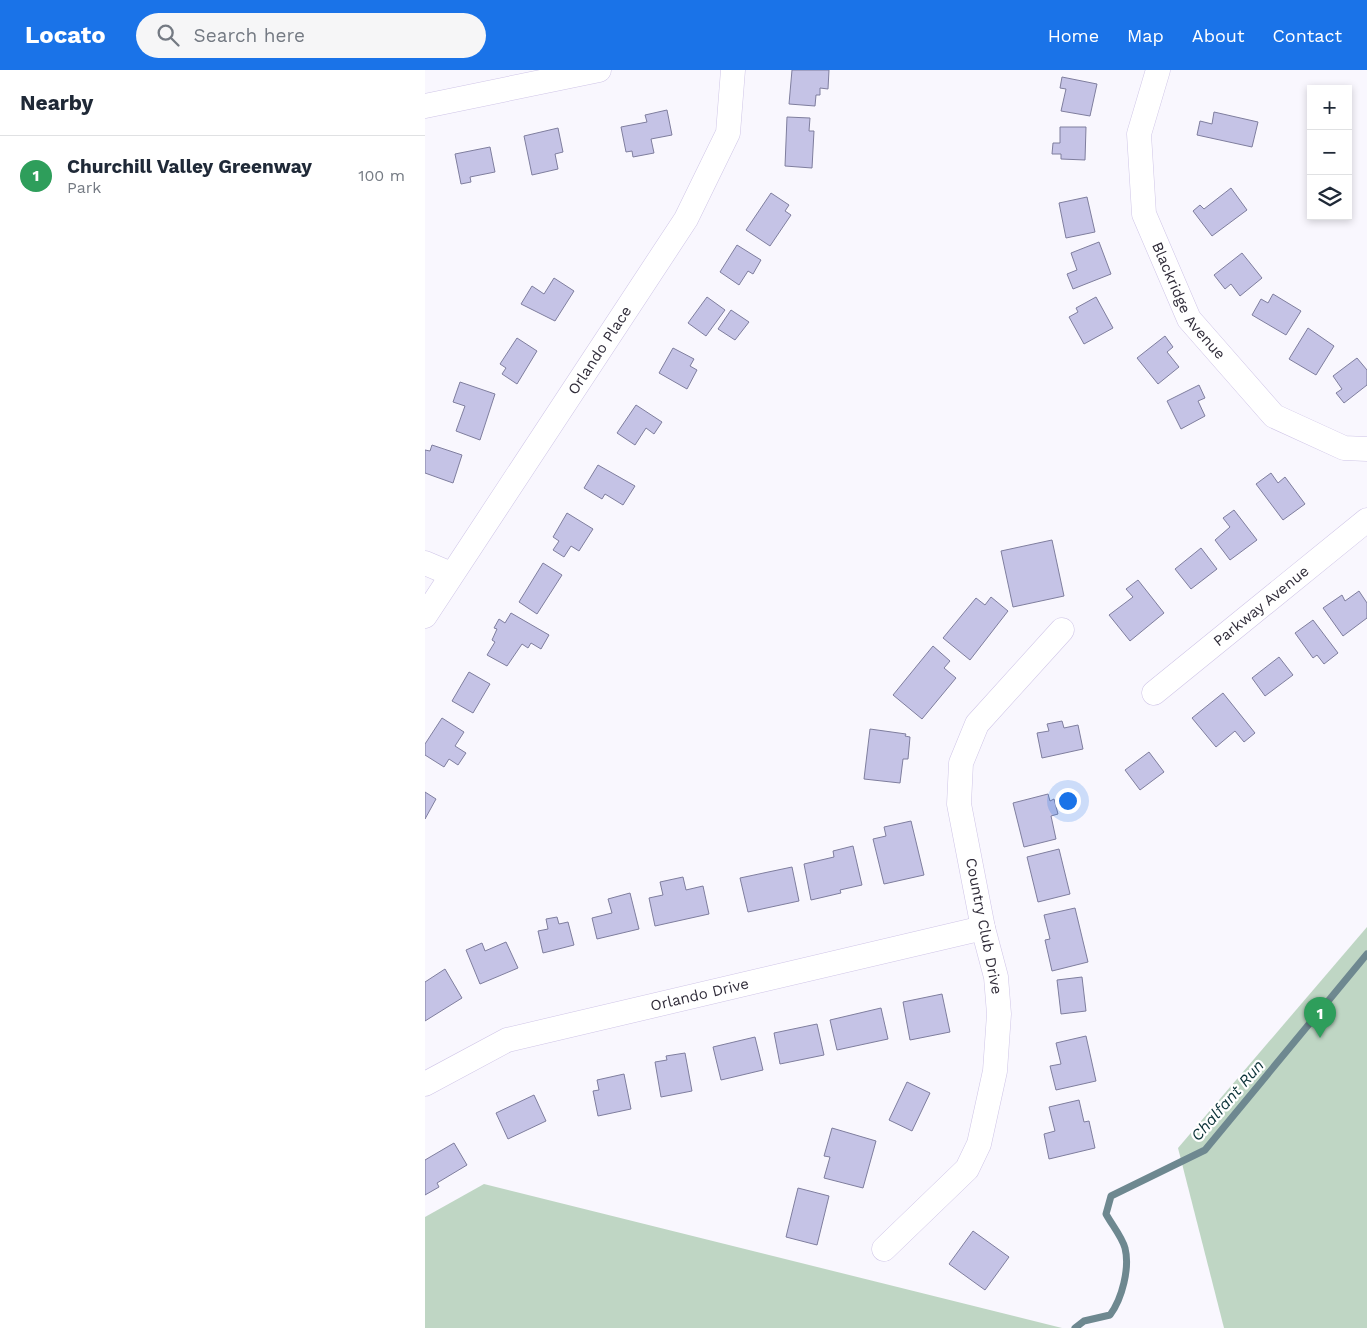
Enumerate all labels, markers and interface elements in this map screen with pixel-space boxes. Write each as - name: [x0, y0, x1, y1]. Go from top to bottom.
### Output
- search box: [136, 13, 486, 58]
- text: Locato: [25, 21, 106, 49]
- icon: search: [154, 21, 182, 49]
- text: Search here: [194, 24, 305, 47]
- text: Home: [1048, 25, 1099, 46]
- text: Map: [1127, 25, 1164, 46]
- text: About: [1192, 25, 1244, 46]
- text: Contact: [1272, 25, 1342, 46]
- map controls: [1307, 85, 1352, 220]
- button: +: [1307, 85, 1352, 130]
- text: Nearby: [20, 90, 93, 115]
- button: −: [1307, 130, 1352, 175]
- text: Churchill Valley Greenway: [67, 155, 312, 178]
- text: 1: [33, 166, 39, 185]
- text: 100 m: [358, 166, 405, 185]
- button: layers: [1307, 175, 1352, 220]
- text: Park: [67, 178, 101, 197]
- street label: Blackridge Avenue: [1148, 239, 1229, 363]
- street label: Orlando Place: [564, 302, 635, 398]
- street label: Parkway Avenue: [1210, 562, 1312, 650]
- your location: [1055, 788, 1081, 814]
- street label: Country Club Drive: [962, 856, 1006, 996]
- street label: Orlando Drive: [649, 974, 751, 1015]
- pin: 1: [1304, 997, 1336, 1038]
- water label: Chalfant Run: [1187, 1056, 1268, 1145]

